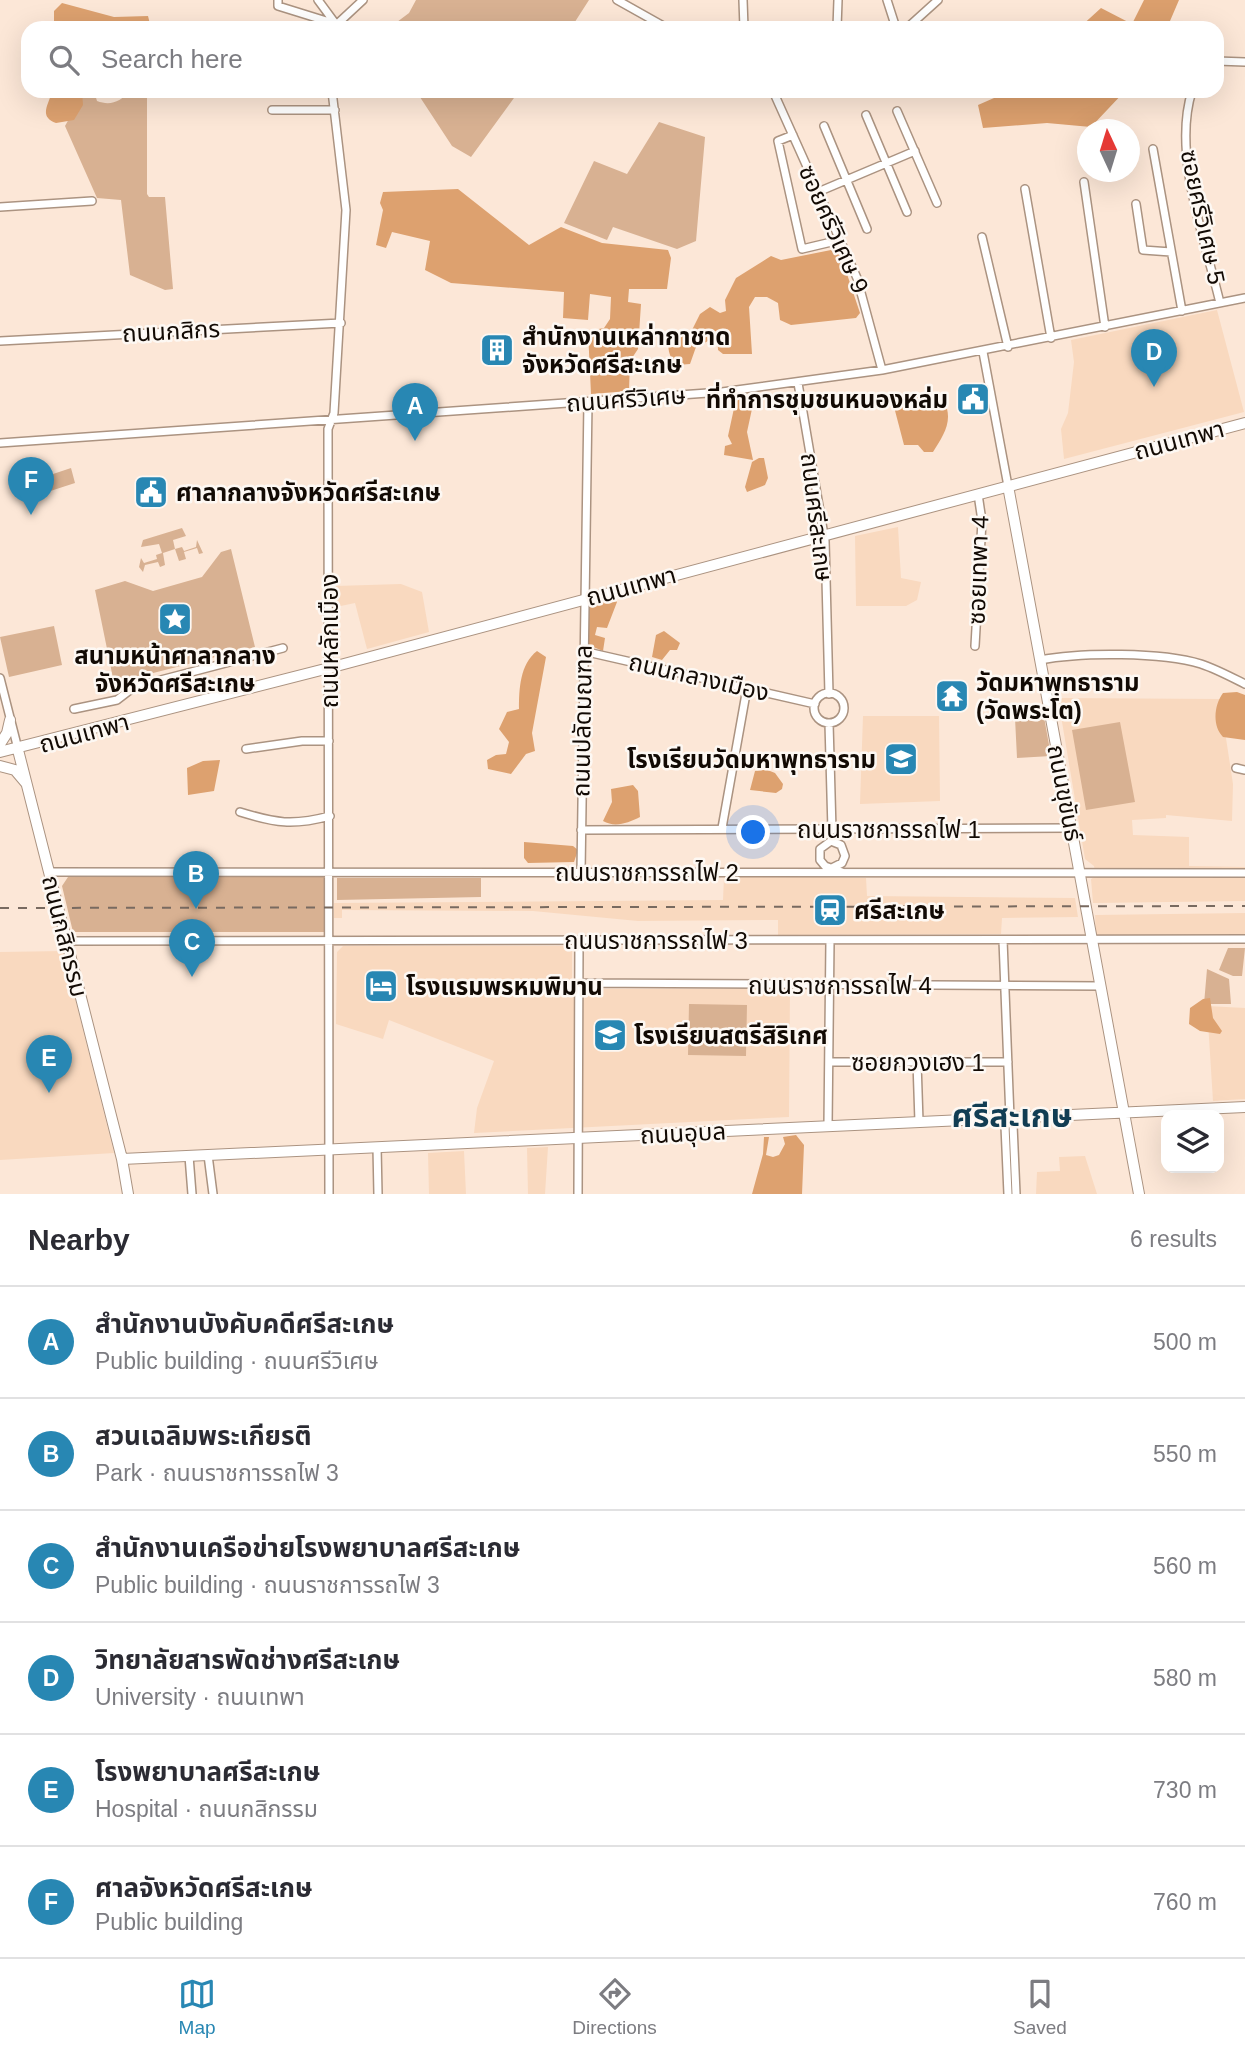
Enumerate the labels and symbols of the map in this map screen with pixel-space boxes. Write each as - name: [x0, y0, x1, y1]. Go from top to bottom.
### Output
- north arrow: [1077, 119, 1140, 182]
- street label: ซอยศรีวิเศษ 5: [1176, 147, 1230, 287]
- street label: ซอยศรีวิเศษ 9: [794, 161, 874, 297]
- street label: ถนนกสิกร: [121, 315, 221, 347]
- place label: สำนักงานเหล่ากาชาด จังหวัดศรีสะเกษ: [522, 323, 730, 378]
- pin: D: [1131, 329, 1177, 387]
- building icon: สำนักงานเหล่ากาชาด จังหวัดศรีสะเกษ: [478, 331, 516, 369]
- public building icon: ที่ทำการชุมชนหนองหล่ม: [954, 380, 992, 418]
- street label: ถนนศรีวิเศษ: [565, 381, 687, 417]
- place label: ที่ทำการชุมชนหนองหล่ม: [706, 382, 948, 415]
- pin: A: [392, 383, 438, 441]
- street label: ถนนเทพา: [1131, 415, 1227, 465]
- street label: ถนนศรีสะเกษ: [796, 451, 838, 583]
- pin: F: [8, 457, 54, 515]
- public building icon: ศาลากลางจังหวัดศรีสะเกษ: [132, 473, 170, 511]
- place label: ศาลากลางจังหวัดศรีสะเกษ: [176, 479, 441, 506]
- street label: ซอยเทพา 4: [963, 515, 993, 625]
- street label: ถนนเทพา: [583, 561, 679, 611]
- street label: ถนนหลักเมือง: [316, 574, 343, 708]
- place icon: สนามหน้าศาลากลาง จังหวัดศรีสะเกษ: [156, 600, 194, 638]
- place label: สนามหน้าศาลากลาง จังหวัดศรีสะเกษ: [74, 642, 276, 697]
- street label: ถนนปลัดมณฑล: [567, 645, 597, 797]
- street label: ถนนกลางเมือง: [626, 648, 772, 706]
- place label: วัดมหาพุทธาราม (วัดพระโต): [976, 669, 1140, 724]
- temple icon: วัดมหาพุทธาราม (วัดพระโต): [933, 677, 971, 715]
- street label: ถนนเทพา: [36, 708, 132, 758]
- school or university icon: โรงเรียนวัดมหาพุทธาราม: [882, 740, 920, 778]
- street label: ถนนขุขันธ์: [1040, 742, 1088, 844]
- place label: โรงเรียนวัดมหาพุทธาราม: [627, 746, 876, 775]
- your location: [736, 815, 770, 849]
- street label: ถนนราชการรถไฟ 1: [797, 816, 981, 843]
- pin: B: [173, 851, 219, 909]
- street label: ถนนราชการรถไฟ 2: [555, 859, 739, 886]
- street label: ถนนกสิกรรม: [37, 872, 93, 1000]
- station icon: ศรีสะเกษ: [811, 891, 849, 929]
- place label: ศรีสะเกษ: [854, 897, 945, 924]
- pin: C: [169, 919, 215, 977]
- street label: ถนนราชการรถไฟ 3: [564, 927, 748, 954]
- hotel icon: โรงแรมพรหมพิมาน: [362, 967, 400, 1005]
- street label: ถนนราชการรถไฟ 4: [748, 972, 932, 999]
- place label: โรงแรมพรหมพิมาน: [406, 973, 603, 1000]
- school or university icon: โรงเรียนสตรีสิริเกศ: [591, 1016, 629, 1054]
- place label: โรงเรียนสตรีสิริเกศ: [634, 1022, 828, 1049]
- pin: E: [26, 1035, 72, 1093]
- street label: ซอยกวงเฮง 1: [851, 1049, 985, 1076]
- district label: ศรีสะเกษ: [952, 1098, 1072, 1134]
- street label: ถนนอุบล: [639, 1117, 727, 1151]

